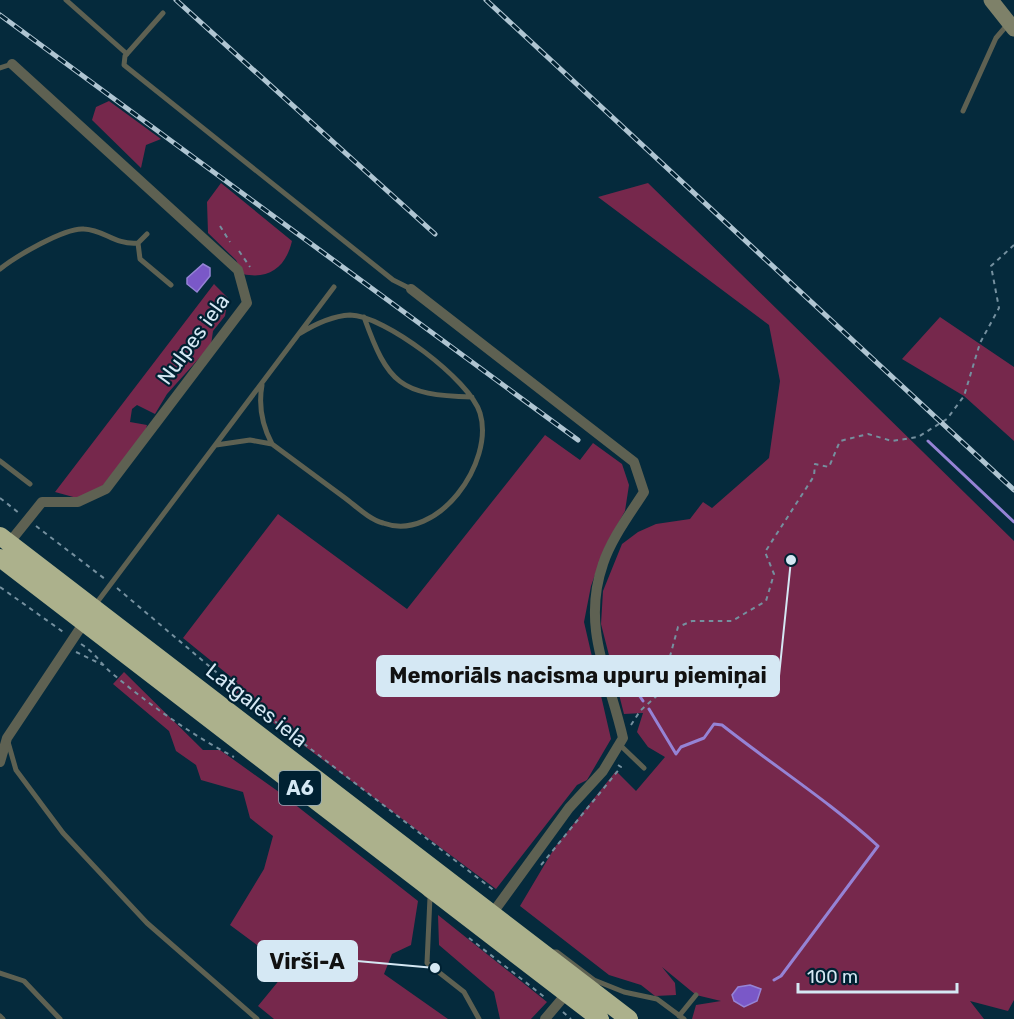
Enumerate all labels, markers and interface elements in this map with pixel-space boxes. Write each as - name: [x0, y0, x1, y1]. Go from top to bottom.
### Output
- street label: Nulpes iela: [152, 289, 234, 389]
- callout: Memoriāls nacisma upuru piemiņai: [377, 656, 779, 696]
- street label: Latgales iela: [201, 658, 313, 752]
- text: Memoriāls nacisma upuru piemiņai: [389, 662, 767, 689]
- road number: A6: [279, 771, 321, 805]
- callout: Virši-A: [258, 941, 357, 981]
- text: Virši-A: [269, 948, 345, 975]
- scale bar: [798, 956, 957, 994]
- text: 100 m: [807, 966, 858, 988]

